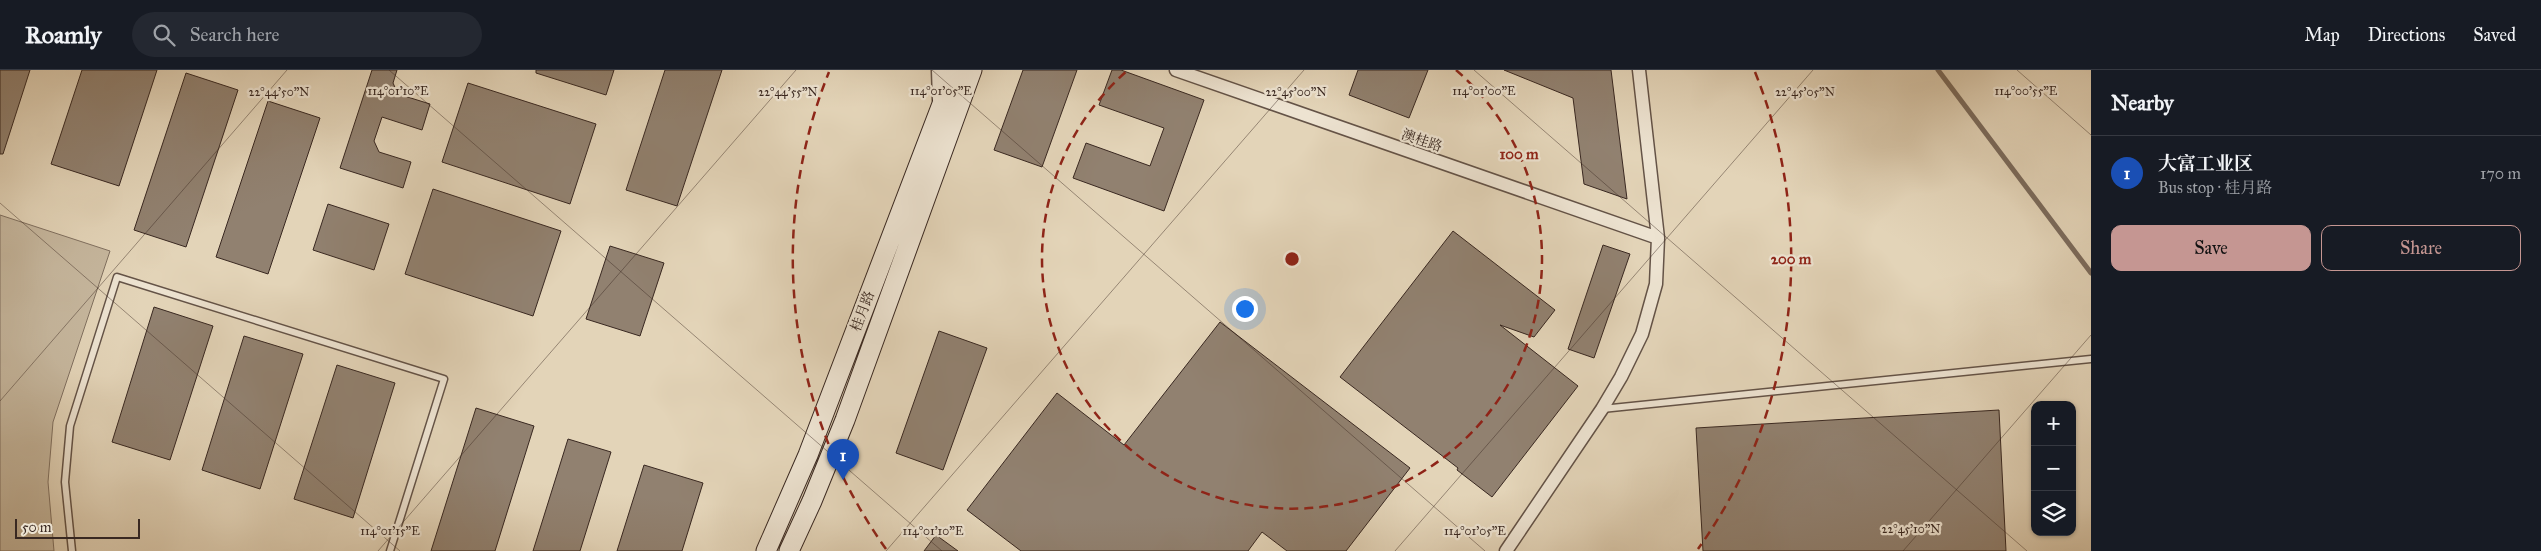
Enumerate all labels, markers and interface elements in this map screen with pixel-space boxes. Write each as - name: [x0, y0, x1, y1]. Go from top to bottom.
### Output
- search box: [132, 12, 482, 57]
- text: Roamly: [25, 20, 102, 50]
- icon: search: [150, 21, 178, 49]
- text: Search here: [190, 23, 280, 46]
- text: Map: [2304, 24, 2340, 46]
- text: Directions: [2368, 24, 2445, 46]
- text: Saved: [2473, 24, 2516, 46]
- text: 114°01'10"E: [368, 84, 429, 98]
- text: 114°01'05"E: [910, 84, 972, 98]
- text: 114°01'00"E: [1452, 84, 1516, 98]
- text: 114°00'55"E: [1995, 84, 2058, 98]
- text: 22°44'50"N: [249, 85, 309, 99]
- text: 22°44'55"N: [758, 85, 818, 99]
- text: 22°45'00"N: [1265, 85, 1327, 99]
- text: 22°45'05"N: [1775, 85, 1835, 99]
- text: Nearby: [2111, 90, 2174, 116]
- street label: 澳桂路: [1399, 126, 1444, 155]
- text: 100 m: [1499, 145, 1539, 163]
- text: 大富工业区: [2158, 152, 2253, 175]
- text: 1: [2124, 164, 2130, 183]
- text: 170 m: [2480, 164, 2521, 183]
- text: Bus stop · 桂月路: [2158, 178, 2272, 197]
- button: Save: [2111, 225, 2311, 271]
- button: Share: [2321, 225, 2521, 271]
- centre of rings: [1283, 250, 1301, 268]
- text: 200 m: [1771, 250, 1812, 268]
- street label: 桂月路: [847, 289, 878, 334]
- your location: [1232, 296, 1258, 322]
- map controls: [2031, 401, 2076, 536]
- button: +: [2031, 401, 2076, 446]
- pin: 1: [827, 439, 859, 480]
- button: −: [2031, 446, 2076, 491]
- button: layers: [2031, 491, 2076, 536]
- scale bar: [15, 516, 140, 539]
- text: 50 m: [22, 519, 51, 536]
- text: 22°45'10"N: [1882, 522, 1940, 536]
- text: 114°01'15"E: [360, 524, 420, 538]
- text: 114°01'10"E: [903, 524, 964, 538]
- text: 114°01'05"E: [1444, 524, 1506, 538]

